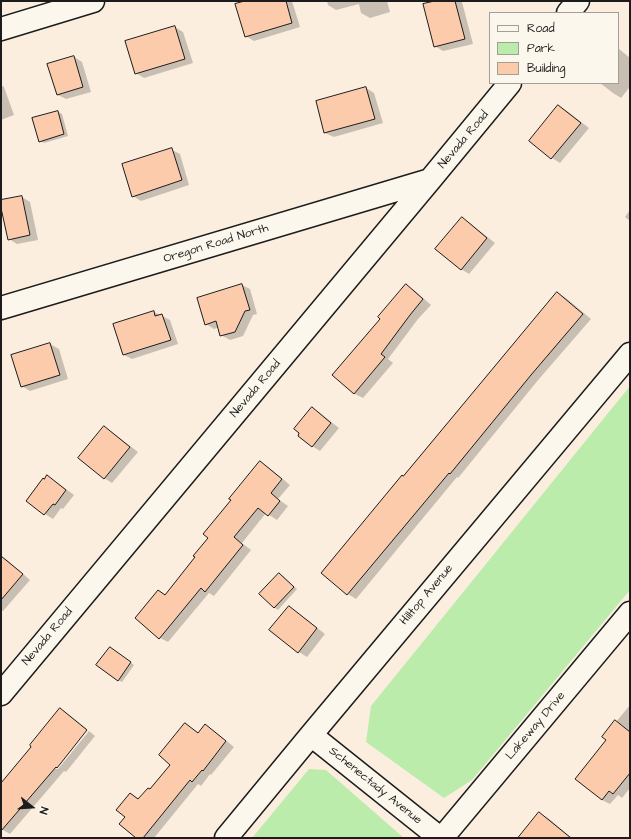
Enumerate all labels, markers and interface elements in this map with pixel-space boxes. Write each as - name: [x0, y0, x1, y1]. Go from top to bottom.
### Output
- legend: [489, 12, 619, 84]
- text: Road: [527, 20, 555, 37]
- text: Park: [527, 40, 555, 57]
- text: Building: [527, 60, 565, 77]
- street label: Nevada Road: [436, 108, 492, 172]
- street label: Oregon Road North: [162, 221, 270, 267]
- street label: Nevada Road: [228, 357, 284, 421]
- street label: Hilltop Avenue: [397, 562, 457, 628]
- street label: Nevada Road: [20, 605, 76, 669]
- street label: Lakeway Drive: [503, 689, 569, 763]
- street label: Schenectady Avenue: [326, 744, 424, 828]
- north arrow: [12, 787, 52, 827]
- text: N: [36, 805, 52, 816]

